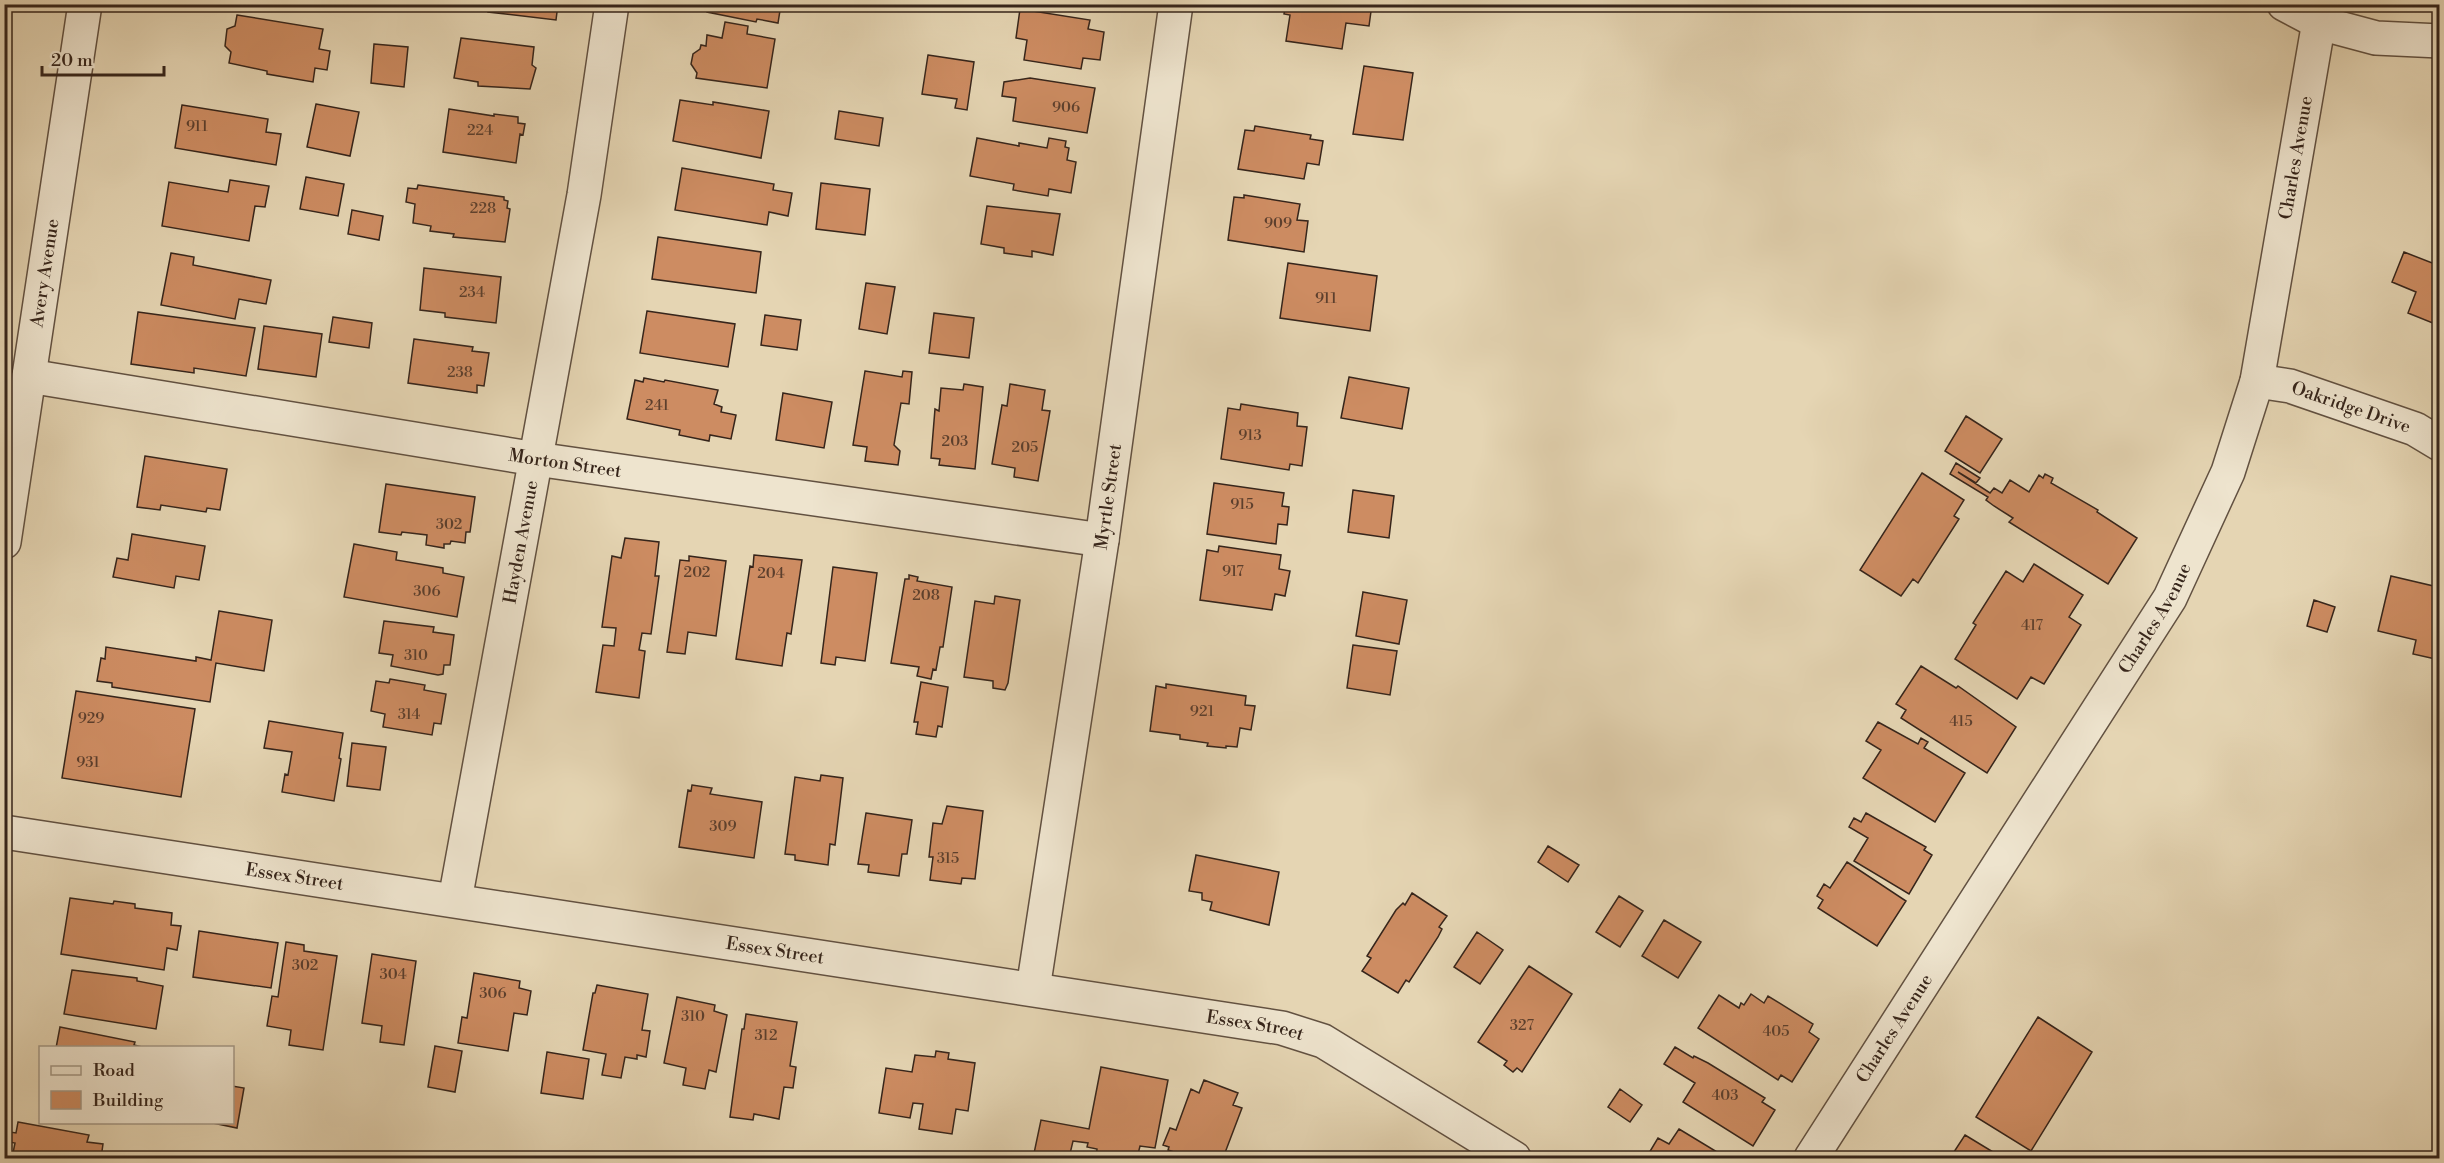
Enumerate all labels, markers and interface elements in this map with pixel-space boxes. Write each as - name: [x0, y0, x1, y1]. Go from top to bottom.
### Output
- scale bar: [42, 39, 164, 77]
- text: 20 m: [51, 49, 93, 72]
- street label: Charles Avenue: [2274, 94, 2318, 221]
- house number: 906: [1052, 98, 1080, 117]
- house number: 911: [186, 117, 209, 136]
- house number: 224: [467, 121, 493, 140]
- house number: 228: [470, 199, 496, 218]
- house number: 909: [1264, 214, 1292, 233]
- street label: Avery Avenue: [25, 217, 65, 330]
- house number: 234: [459, 283, 485, 302]
- house number: 911: [1315, 289, 1338, 308]
- house number: 238: [447, 363, 473, 382]
- street label: Oakridge Drive: [2288, 376, 2414, 439]
- house number: 241: [645, 396, 670, 415]
- house number: 913: [1238, 426, 1262, 445]
- house number: 203: [942, 432, 968, 451]
- house number: 205: [1012, 438, 1038, 457]
- street label: Myrtle Street: [1090, 442, 1127, 551]
- street label: Morton Street: [507, 444, 624, 483]
- street label: Hayden Avenue: [498, 478, 544, 606]
- house number: 915: [1230, 495, 1254, 514]
- house number: 302: [436, 515, 462, 534]
- street label: Charles Avenue: [2113, 559, 2197, 678]
- house number: 917: [1222, 562, 1244, 581]
- house number: 202: [684, 563, 710, 582]
- house number: 204: [757, 564, 785, 583]
- house number: 306: [413, 582, 441, 601]
- house number: 208: [912, 586, 940, 605]
- house number: 417: [2021, 616, 2044, 635]
- house number: 310: [404, 646, 428, 665]
- house number: 921: [1190, 702, 1215, 721]
- house number: 314: [398, 705, 420, 724]
- house number: 929: [78, 709, 104, 728]
- house number: 415: [1949, 712, 1973, 731]
- house number: 931: [76, 753, 100, 772]
- house number: 309: [709, 817, 737, 836]
- house number: 315: [937, 849, 959, 868]
- street label: Essex Street: [244, 858, 346, 896]
- street label: Essex Street: [724, 932, 826, 970]
- house number: 302: [292, 956, 318, 975]
- house number: 304: [379, 965, 407, 984]
- street label: Charles Avenue: [1851, 970, 1938, 1087]
- house number: 306: [479, 984, 507, 1003]
- street label: Essex Street: [1205, 1006, 1307, 1046]
- house number: 310: [681, 1007, 705, 1026]
- house number: 327: [1510, 1016, 1535, 1035]
- house number: 405: [1762, 1022, 1790, 1041]
- house number: 312: [754, 1026, 778, 1045]
- legend: [39, 1046, 234, 1124]
- text: Road: [93, 1059, 136, 1082]
- house number: 403: [1711, 1086, 1739, 1105]
- text: Building: [92, 1089, 164, 1112]

